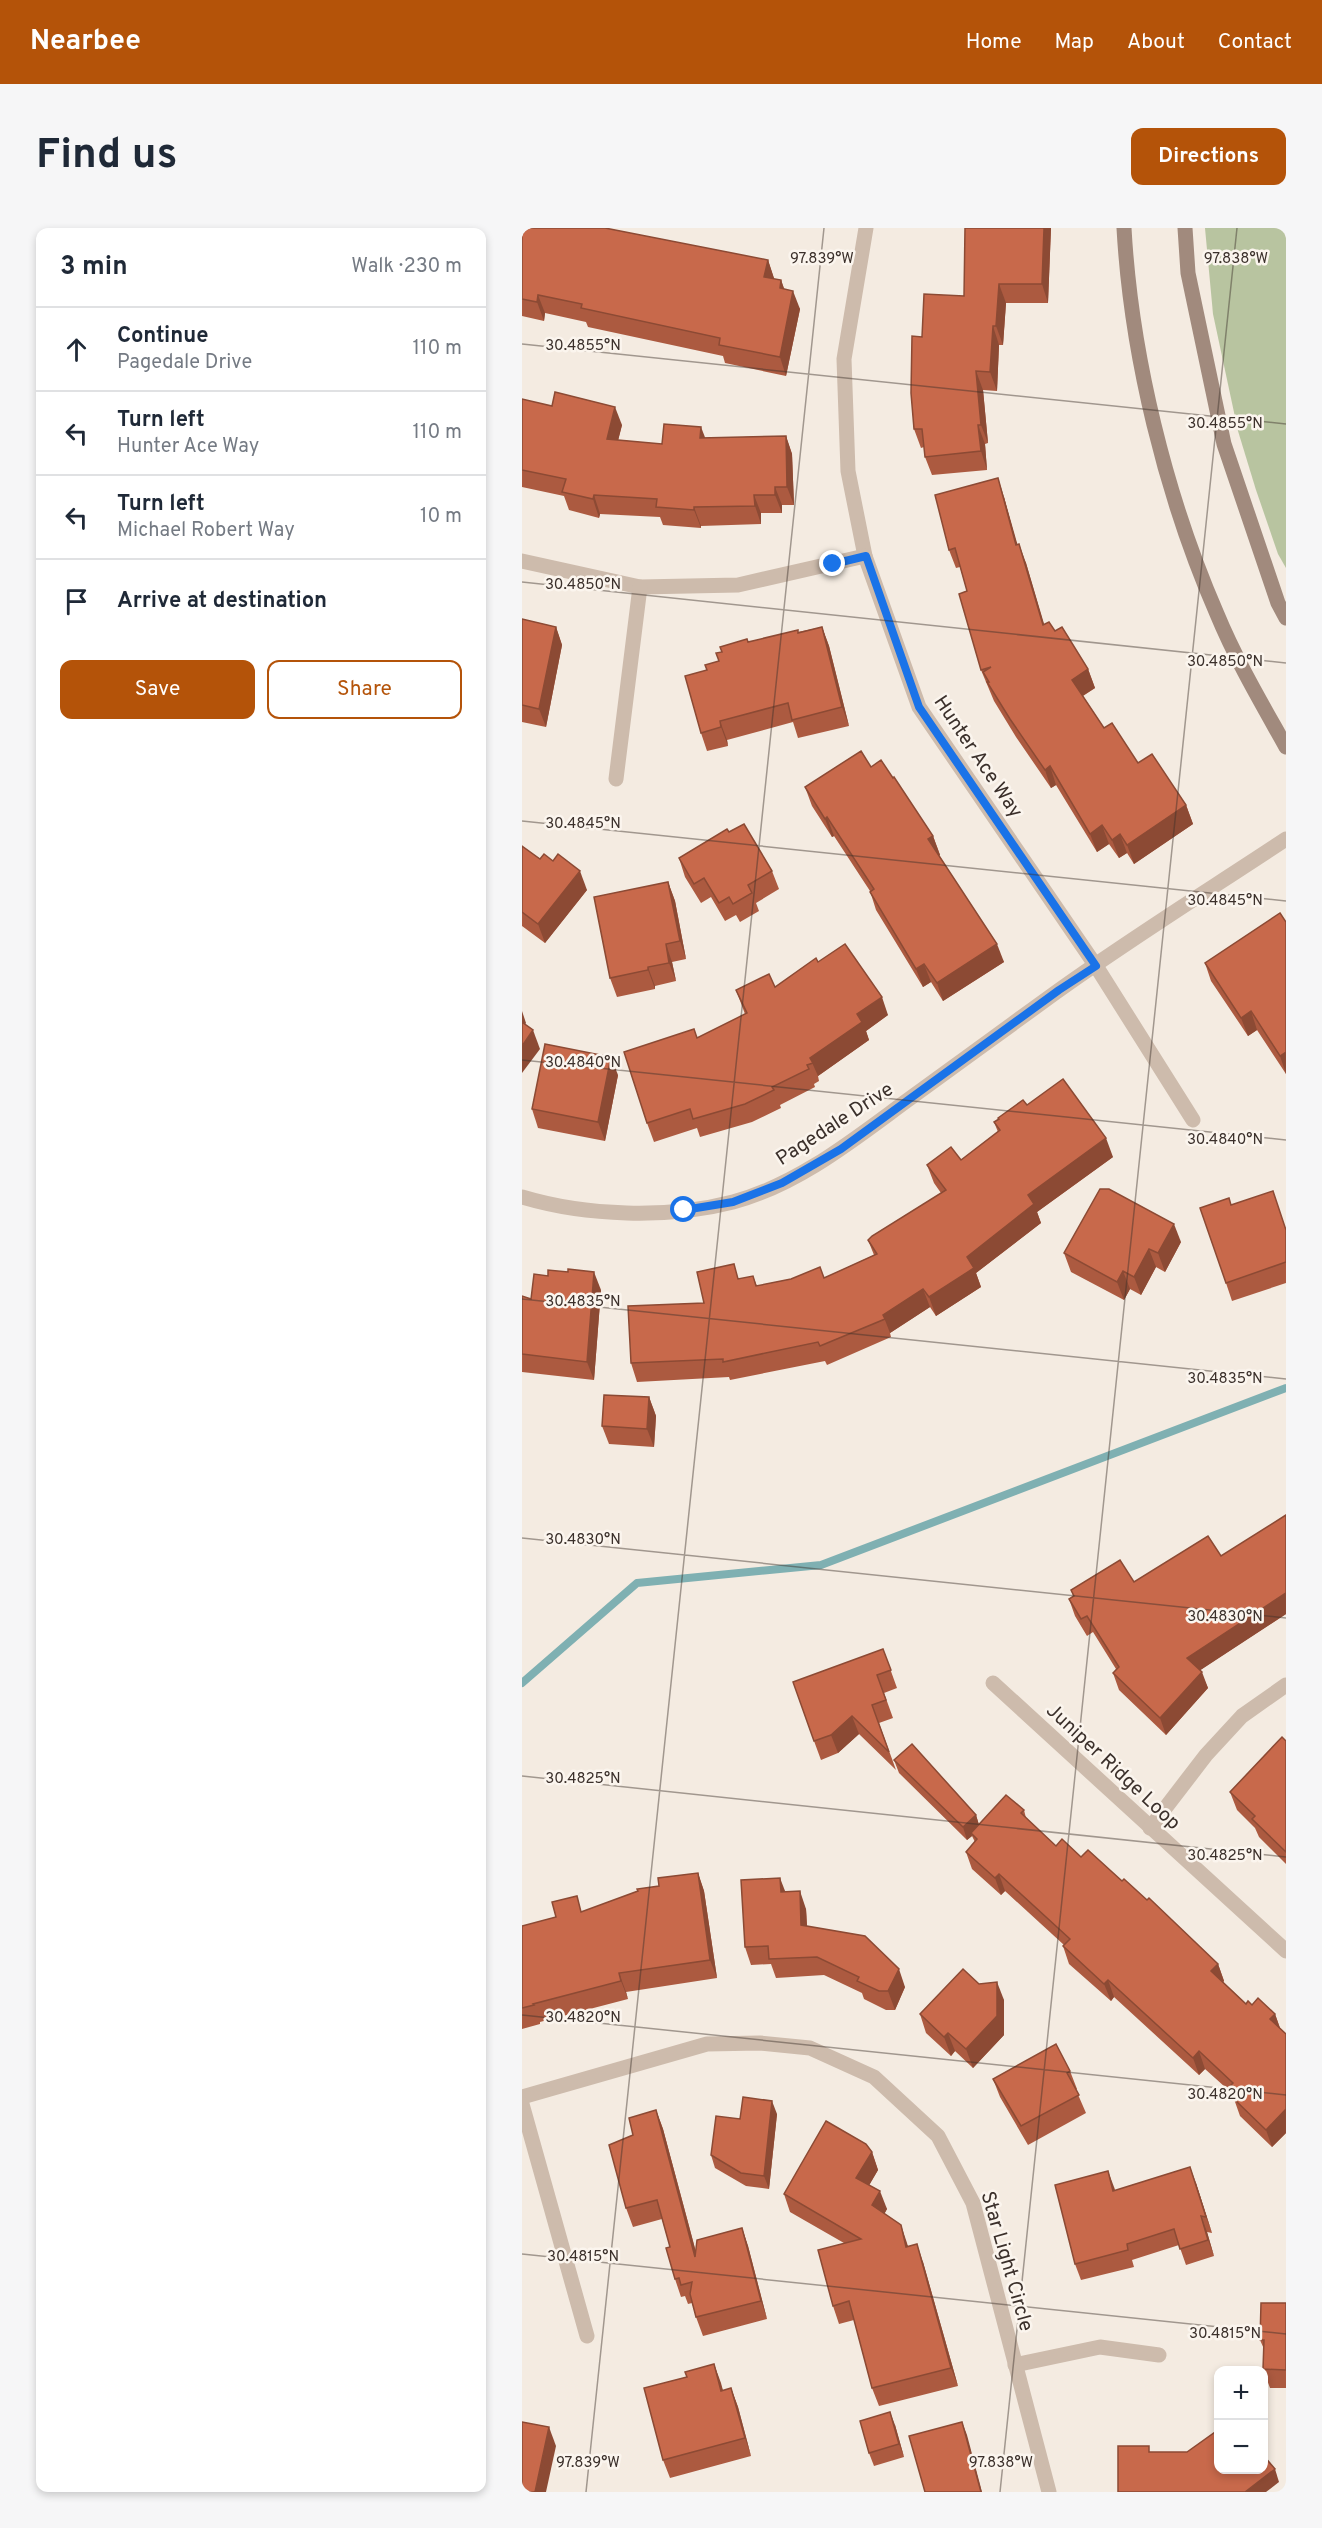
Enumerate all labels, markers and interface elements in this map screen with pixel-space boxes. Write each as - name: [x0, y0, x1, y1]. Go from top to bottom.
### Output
- text: Nearbee: [30, 24, 141, 60]
- text: Home: [966, 29, 1022, 56]
- text: Map: [1055, 29, 1094, 56]
- text: About: [1127, 29, 1185, 56]
- text: Contact: [1218, 29, 1292, 56]
- button: Directions: [1131, 128, 1286, 185]
- text: Find us: [36, 130, 177, 183]
- text: 97.839°W: [790, 250, 854, 269]
- text: 97.838°W: [1204, 250, 1268, 269]
- text: 3 min: [60, 251, 128, 284]
- text: Walk · 230 m: [351, 254, 462, 280]
- text: Continue: [117, 323, 208, 350]
- icon: ahead: [60, 333, 93, 366]
- text: 110 m: [413, 336, 462, 362]
- text: 30.4855°N: [545, 337, 621, 356]
- text: Pagedale Drive: [117, 350, 252, 376]
- text: Turn left: [117, 407, 205, 434]
- text: 30.4855°N: [1187, 415, 1263, 434]
- icon: left: [60, 417, 93, 450]
- text: 110 m: [413, 420, 462, 446]
- text: Hunter Ace Way: [117, 434, 259, 460]
- text: Turn left: [117, 491, 205, 518]
- icon: left: [60, 501, 93, 534]
- text: 10 m: [420, 504, 462, 530]
- text: Michael Robert Way: [117, 518, 295, 544]
- route end: [819, 550, 845, 576]
- text: 30.4850°N: [545, 576, 621, 595]
- icon: arrive: [60, 585, 93, 618]
- text: Arrive at destination: [117, 588, 327, 615]
- text: 30.4850°N: [1187, 653, 1263, 672]
- button: Save: [60, 660, 255, 719]
- button: Share: [267, 660, 462, 719]
- street label: Hunter Ace Way: [927, 691, 1028, 823]
- text: 30.4845°N: [545, 815, 621, 834]
- text: 30.4845°N: [1187, 892, 1263, 911]
- text: 30.4840°N: [545, 1054, 621, 1073]
- street label: Pagedale Drive: [771, 1077, 899, 1172]
- text: 30.4840°N: [1187, 1131, 1263, 1150]
- route start: [670, 1196, 696, 1222]
- text: 30.4835°N: [545, 1293, 621, 1312]
- text: 30.4835°N: [1187, 1370, 1263, 1389]
- text: 30.4830°N: [545, 1531, 621, 1550]
- text: 30.4830°N: [1187, 1608, 1263, 1627]
- street label: Juniper Ridge Loop: [1040, 1698, 1185, 1837]
- text: 30.4825°N: [545, 1770, 621, 1789]
- text: 30.4825°N: [1187, 1847, 1263, 1866]
- text: 30.4820°N: [545, 2009, 621, 2028]
- text: 30.4820°N: [1187, 2086, 1263, 2105]
- street label: Star Light Circle: [974, 2189, 1038, 2335]
- text: 30.4815°N: [547, 2248, 619, 2267]
- text: 30.4815°N: [1189, 2325, 1261, 2344]
- map controls: [1214, 2366, 1268, 2474]
- button: +: [1214, 2366, 1268, 2420]
- button: −: [1214, 2420, 1268, 2474]
- text: 97.839°W: [556, 2454, 620, 2473]
- text: 97.838°W: [969, 2454, 1033, 2473]

